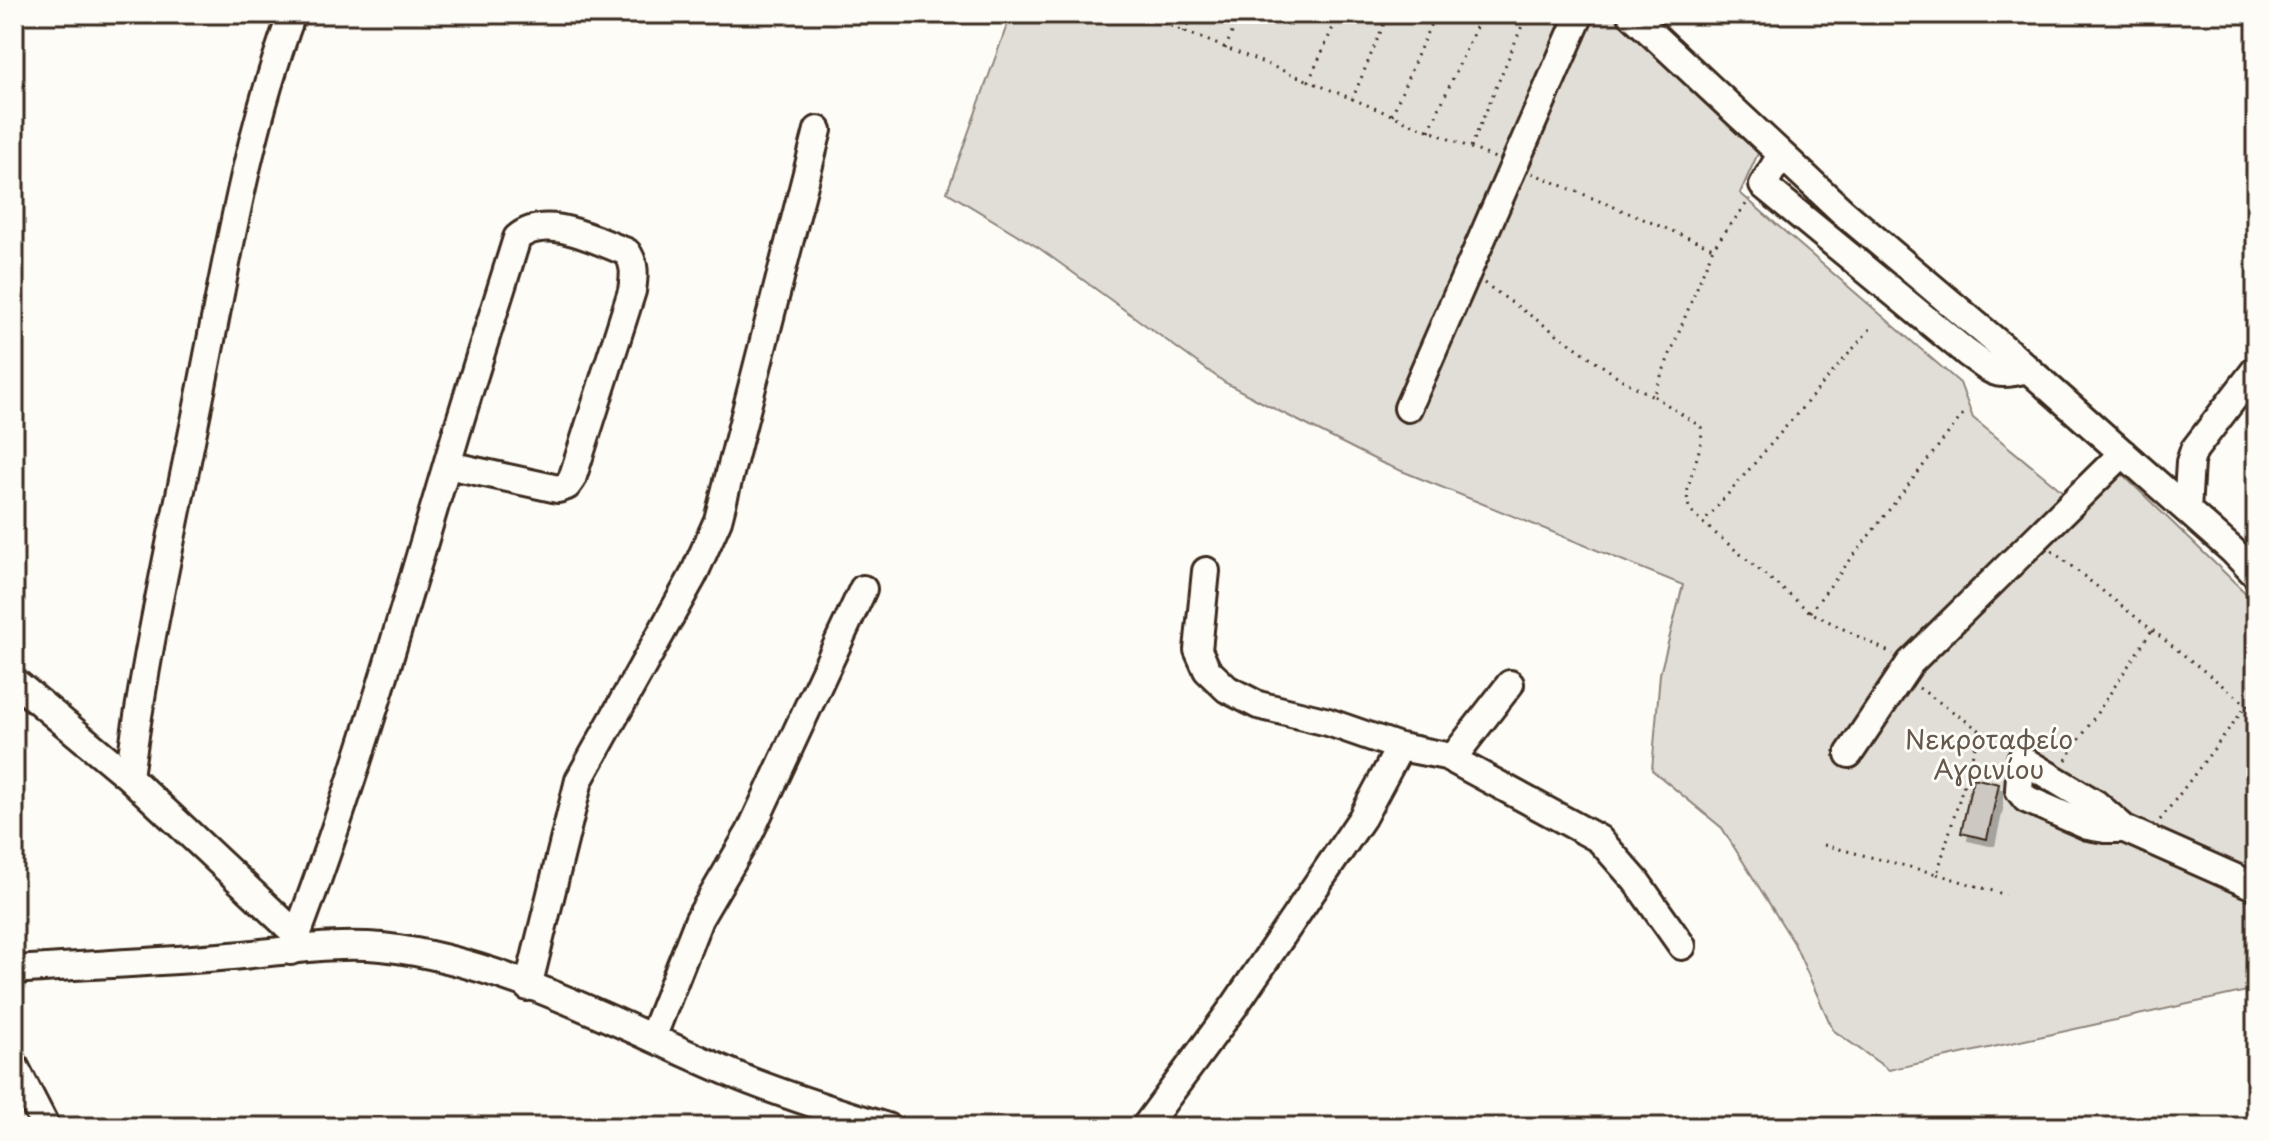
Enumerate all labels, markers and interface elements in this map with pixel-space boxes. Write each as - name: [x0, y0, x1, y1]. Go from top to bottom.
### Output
- park label: Νεκροταφείο Αγρινίου: [1905, 719, 2073, 788]

